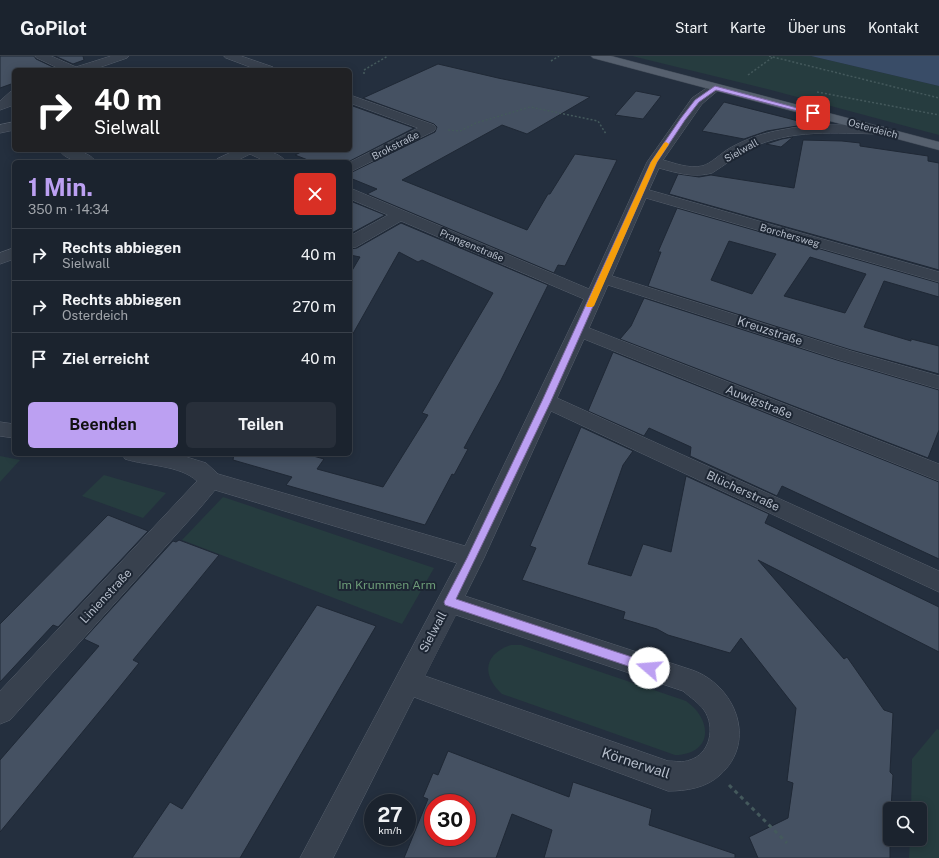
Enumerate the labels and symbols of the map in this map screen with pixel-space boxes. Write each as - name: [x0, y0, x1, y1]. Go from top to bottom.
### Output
- pin: [796, 96, 830, 130]
- street label: Osterdeich: [847, 116, 899, 140]
- street label: Brokstraße: [369, 128, 421, 162]
- street label: Sielwall: [722, 136, 760, 164]
- street label: Borchersweg: [759, 221, 821, 249]
- street label: Prangenstraße: [438, 226, 506, 264]
- street label: Kreuzstraße: [736, 314, 805, 348]
- street label: Auwigstraße: [724, 382, 795, 422]
- street label: Blücherstraße: [704, 468, 782, 514]
- street label: Linienstraße: [77, 566, 135, 626]
- park label: Im Krummen Arm: [338, 578, 436, 592]
- street label: Sielwall: [416, 609, 450, 655]
- position arrow: [628, 647, 670, 689]
- street label: Körnerwall: [600, 744, 672, 782]
- speed limit sign: 30: [424, 794, 476, 846]

